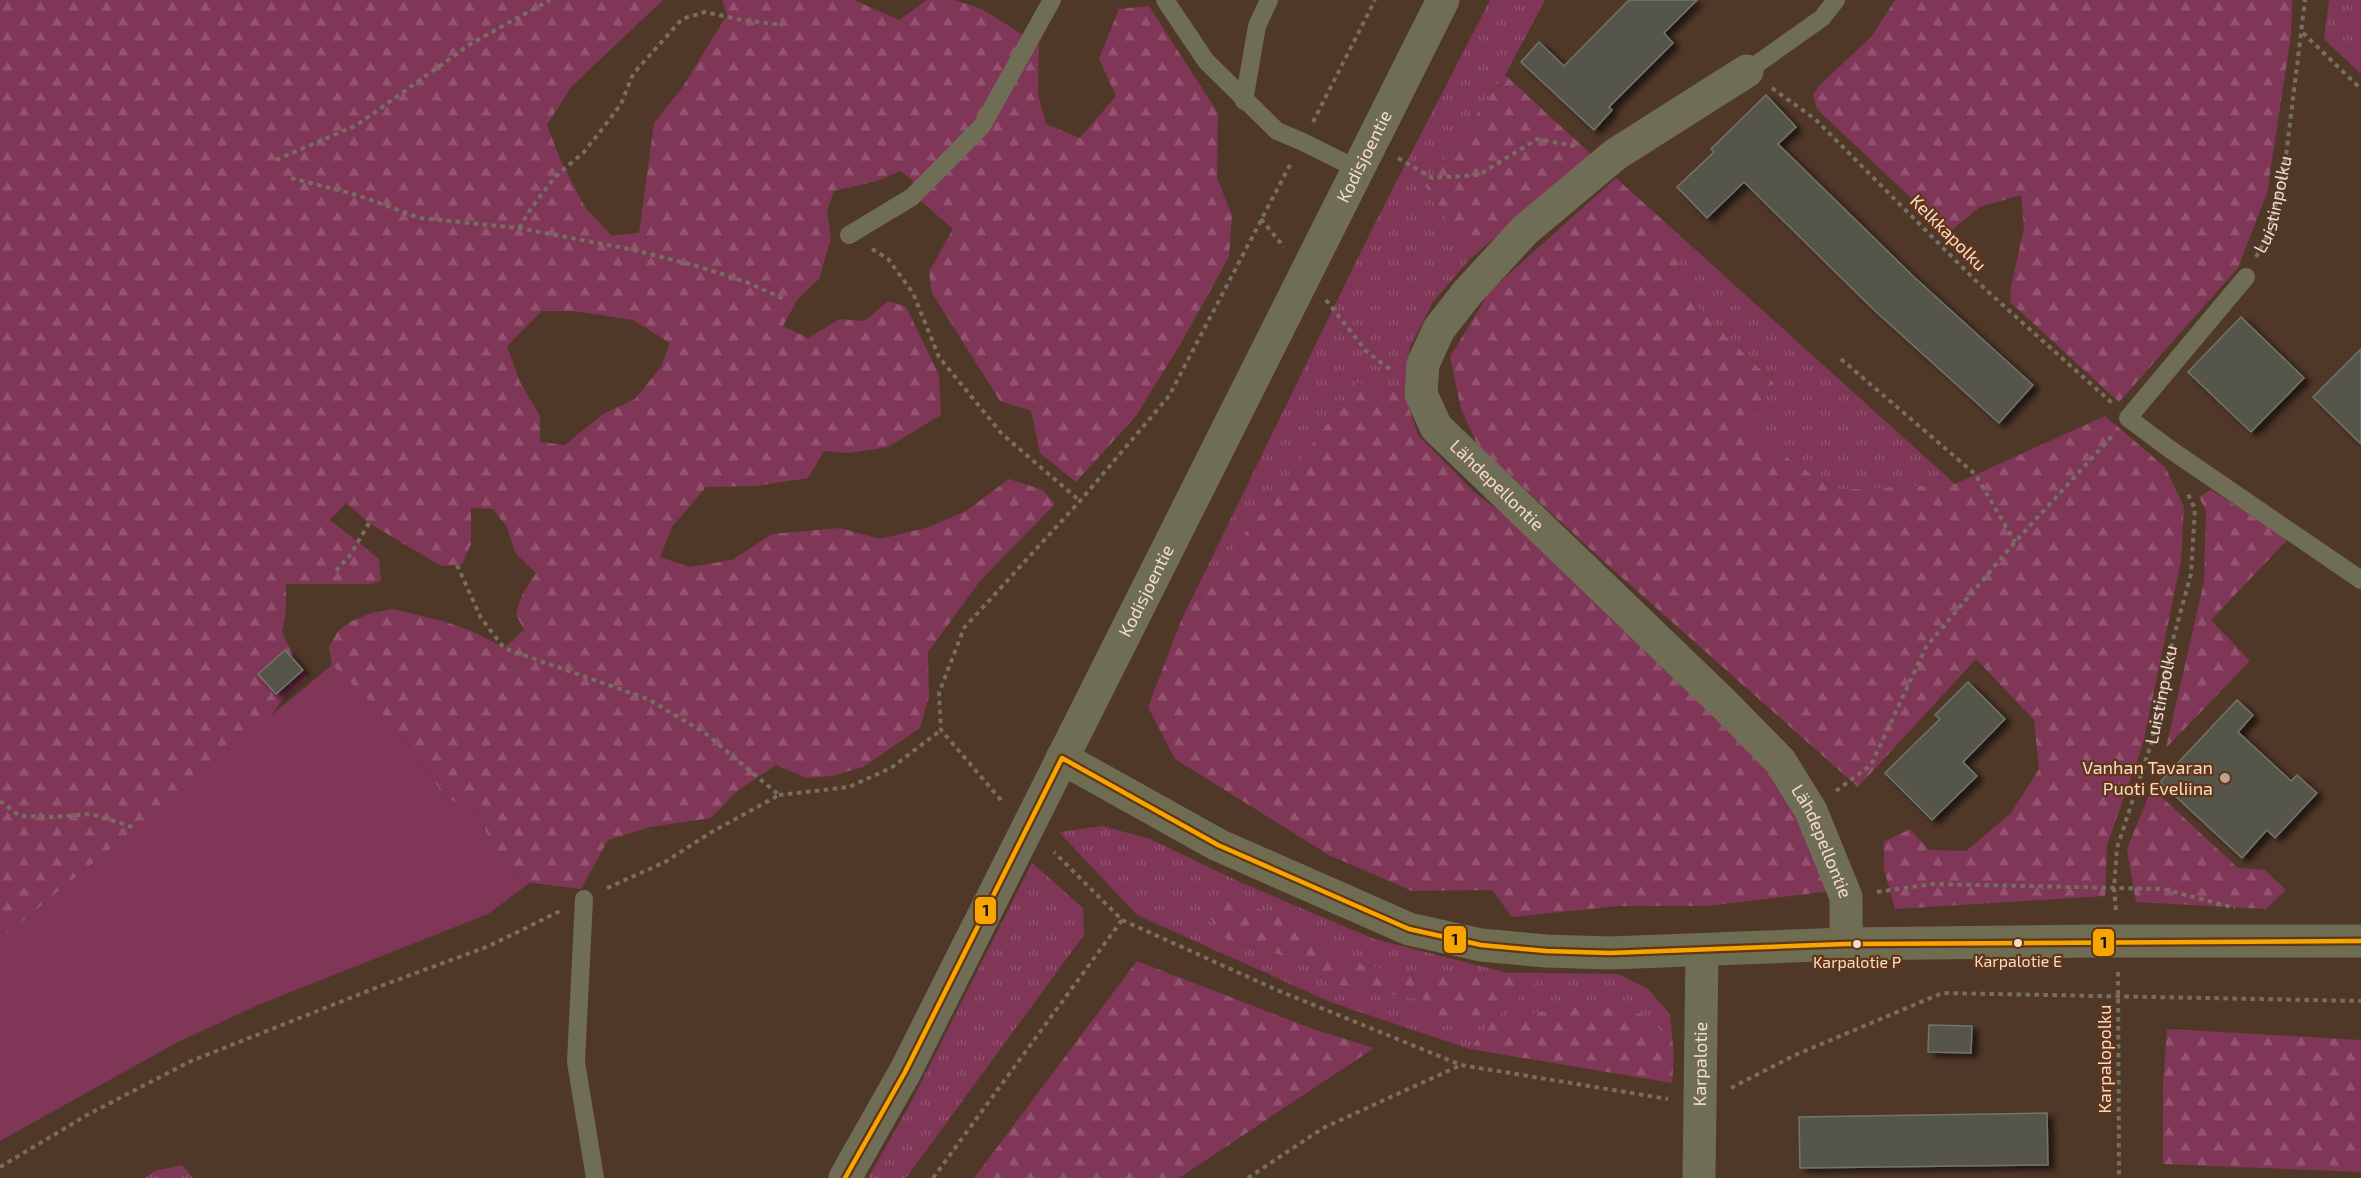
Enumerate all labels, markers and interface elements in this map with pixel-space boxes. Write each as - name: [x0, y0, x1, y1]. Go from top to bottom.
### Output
- street label: Kodisjoentie: [1331, 106, 1396, 206]
- street label: Luistinpolku: [2248, 153, 2296, 257]
- street label: Kelkkapolku: [1906, 189, 1992, 275]
- street label: Lähdepellontie: [1446, 434, 1549, 535]
- street label: Kodisjoentie: [1113, 541, 1178, 640]
- street label: Luistinpolku: [2140, 643, 2181, 746]
- place label: Vanhan Tavaran Puoti Eveliina: [2082, 756, 2213, 799]
- marker: Vanhan Tavaran Puoti Eveliina: [2218, 771, 2232, 785]
- street label: Lähdepellontie: [1787, 780, 1857, 901]
- line badge: 1: [974, 896, 997, 925]
- text: 1: [983, 900, 989, 919]
- line badge: 1: [1443, 925, 1467, 954]
- line badge: 1: [2092, 928, 2115, 957]
- text: 1: [1452, 929, 1458, 948]
- text: 1: [2101, 932, 2107, 951]
- marker: Karpalotie E: [2012, 937, 2024, 949]
- marker: Karpalotie P: [1851, 938, 1863, 950]
- place label: Karpalotie E: [1974, 951, 2062, 970]
- place label: Karpalotie P: [1813, 952, 1901, 971]
- street label: Karpalopolku: [2093, 1004, 2115, 1114]
- street label: Karpalotie: [1688, 1022, 1711, 1106]

